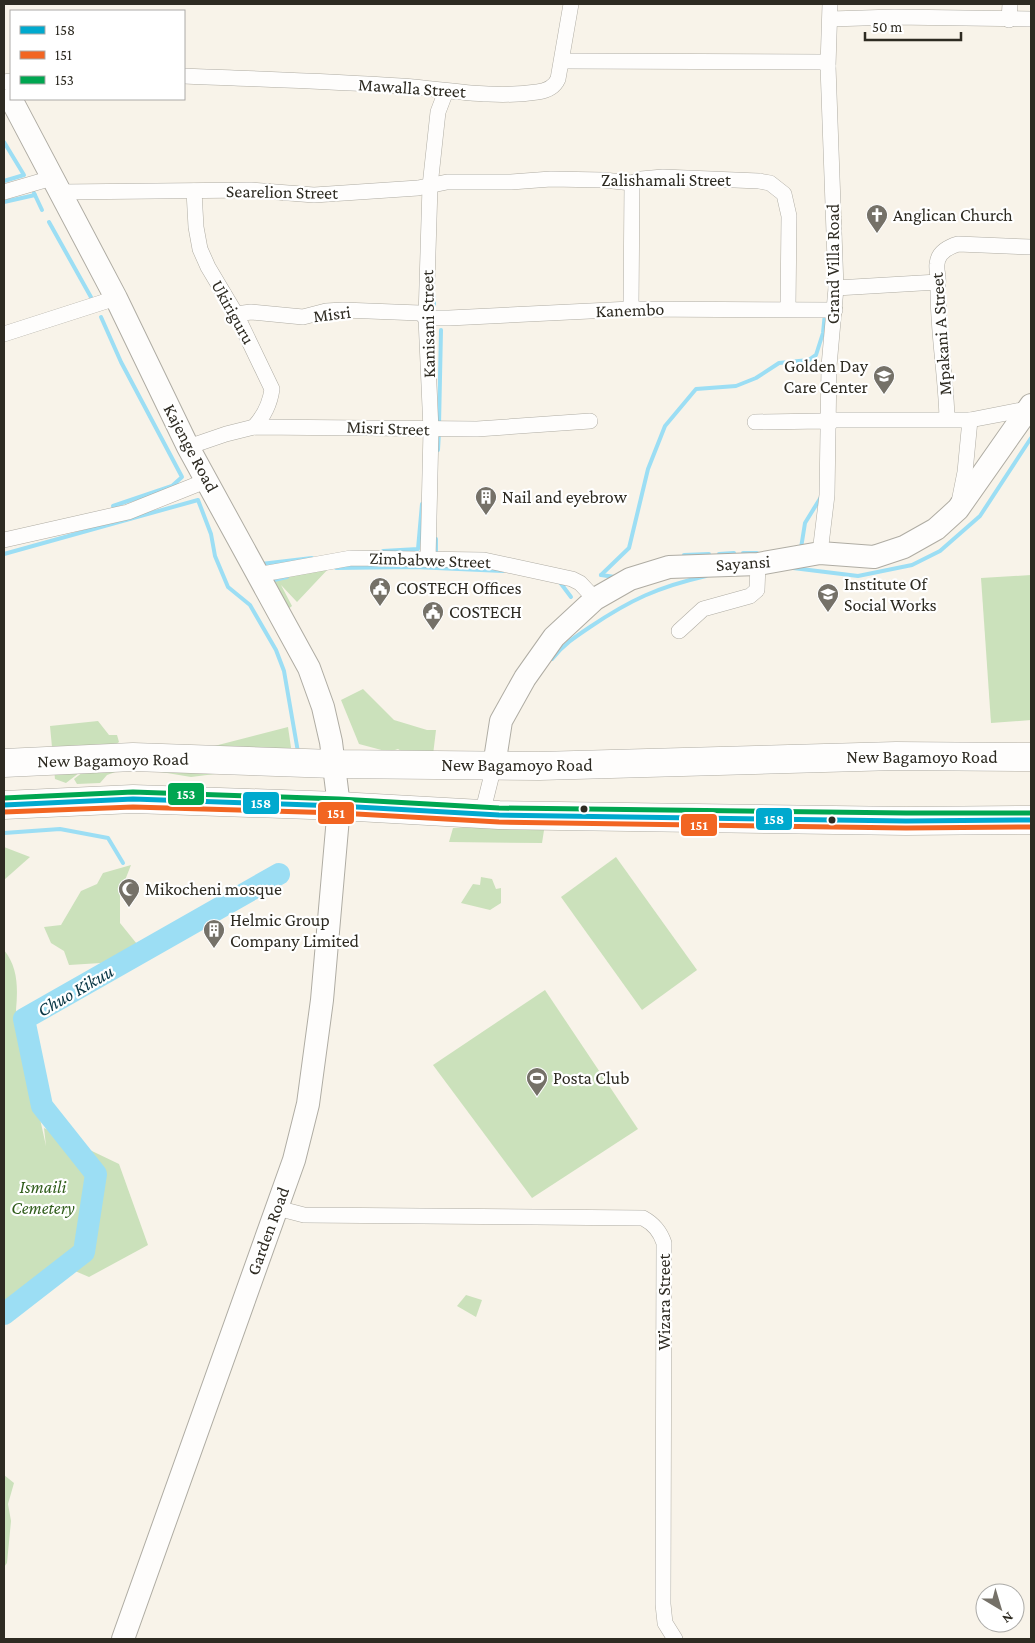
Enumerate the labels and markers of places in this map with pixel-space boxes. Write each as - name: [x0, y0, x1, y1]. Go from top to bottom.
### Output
- church icon: Anglican Church: [865, 203, 889, 234]
- place label: Anglican Church: [893, 205, 1013, 225]
- place label: Golden Day Care Center: [784, 356, 869, 397]
- school or university icon: Golden Day Care Center: [872, 364, 896, 395]
- building icon: Nail and eyebrow: [474, 485, 498, 516]
- place label: Nail and eyebrow: [502, 487, 628, 507]
- place label: Institute Of Social Works: [844, 574, 937, 615]
- public building icon: COSTECH Offices: [368, 576, 392, 607]
- place label: COSTECH Offices: [396, 578, 522, 598]
- school or university icon: Institute Of Social Works: [816, 582, 840, 613]
- public building icon: COSTECH: [421, 600, 445, 631]
- place label: COSTECH: [449, 602, 522, 622]
- unlabelled marker: [579, 804, 589, 814]
- unlabelled marker: [827, 815, 837, 825]
- mosque icon: Mikocheni mosque: [117, 877, 141, 908]
- place label: Mikocheni mosque: [145, 879, 282, 899]
- place label: Helmic Group Company Limited: [230, 910, 360, 951]
- building icon: Helmic Group Company Limited: [202, 918, 226, 949]
- sports icon: Posta Club: [525, 1066, 549, 1097]
- place label: Posta Club: [553, 1068, 629, 1088]

